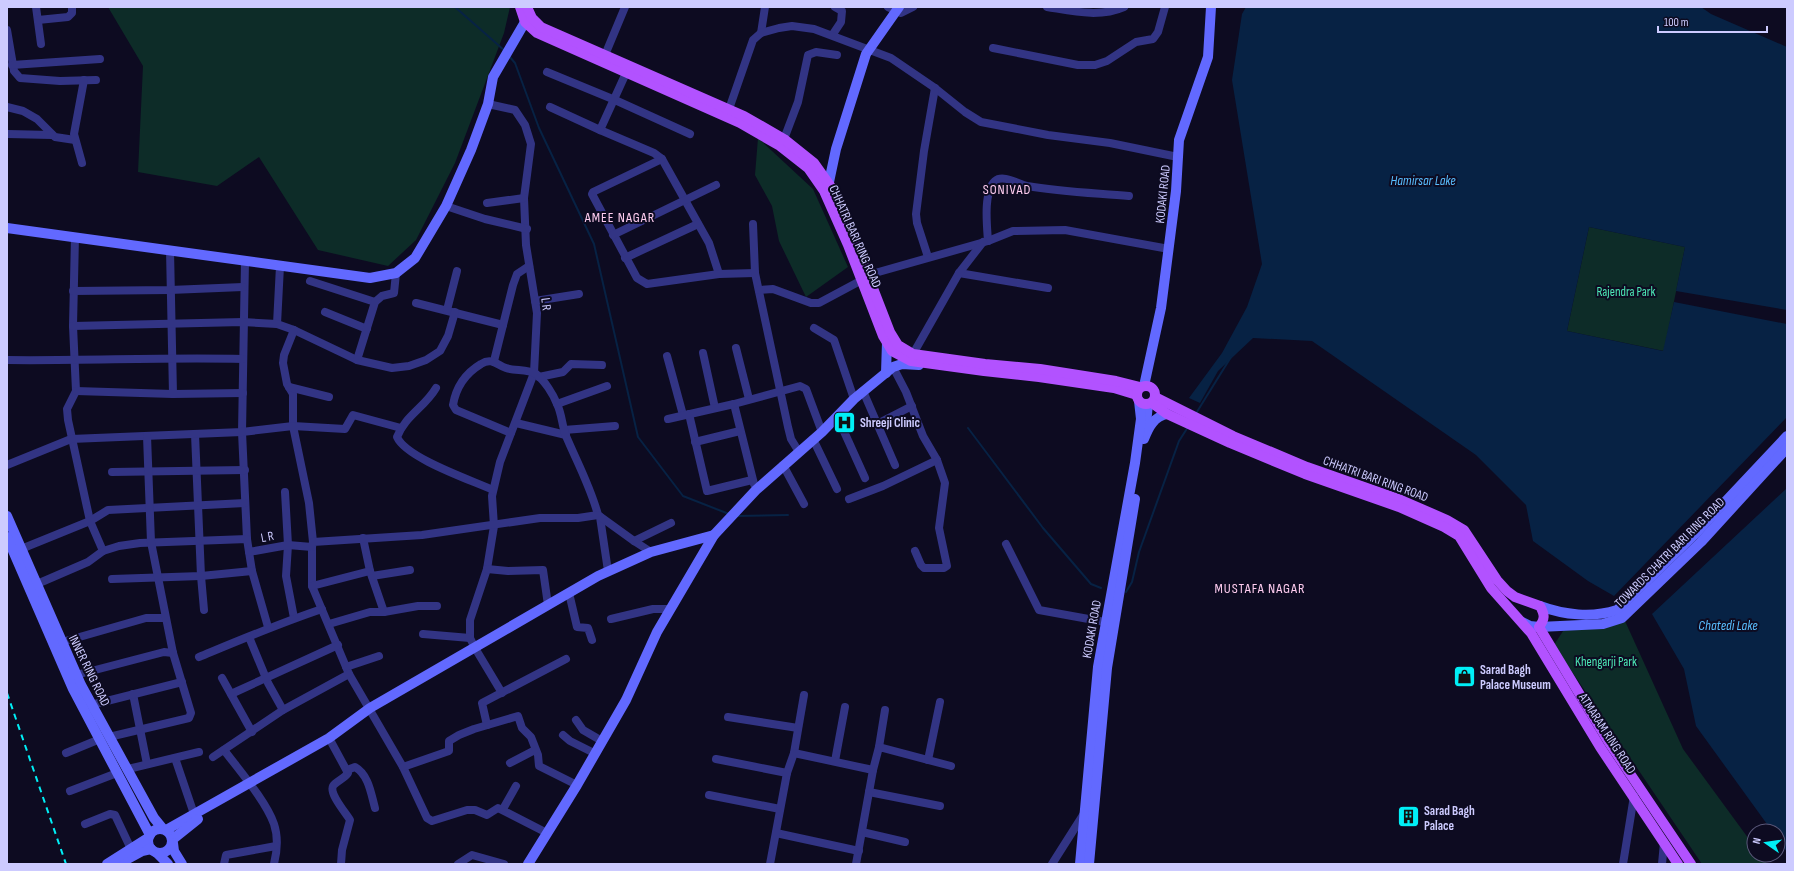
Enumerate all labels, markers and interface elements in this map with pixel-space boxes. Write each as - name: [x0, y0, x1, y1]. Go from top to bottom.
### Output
- scale bar: [1658, 8, 1767, 34]
- text: 100 m: [1664, 15, 1689, 30]
- street label: KODAKI ROAD: [1152, 164, 1174, 224]
- water label: Hamirsar Lake: [1390, 172, 1456, 189]
- district label: SONIVAD: [983, 181, 1031, 198]
- street label: CHHATRI BARI RING ROAD: [825, 183, 885, 290]
- district label: AMEE NAGAR: [584, 209, 655, 226]
- park label: Rajendra Park: [1597, 284, 1656, 300]
- street label: L R: [537, 297, 555, 311]
- hospital icon: Shreeji Clinic: [831, 409, 857, 435]
- place label: Shreeji Clinic: [860, 415, 920, 431]
- street label: CHHATRI BARI RING ROAD: [1321, 453, 1430, 505]
- street label: TOWARDS CHATRI BARI RING ROAD: [1611, 494, 1728, 611]
- street label: L R: [259, 528, 275, 546]
- district label: MUSTAFA NAGAR: [1214, 580, 1306, 597]
- street label: KODAKI ROAD: [1079, 599, 1105, 659]
- water label: Chatedi Lake: [1698, 617, 1758, 634]
- street label: INNER RING ROAD: [65, 632, 113, 709]
- park label: Khengarji Park: [1575, 654, 1637, 670]
- place label: Sarad Bagh Palace Museum: [1480, 662, 1551, 693]
- shop icon: Sarad Bagh Palace Museum: [1452, 663, 1478, 689]
- street label: ATMARAM RING ROAD: [1575, 689, 1639, 777]
- place label: Sarad Bagh Palace: [1424, 803, 1475, 834]
- building icon: Sarad Bagh Palace: [1396, 804, 1422, 830]
- north arrow: [1746, 823, 1786, 863]
- text: N: [1750, 836, 1764, 845]

